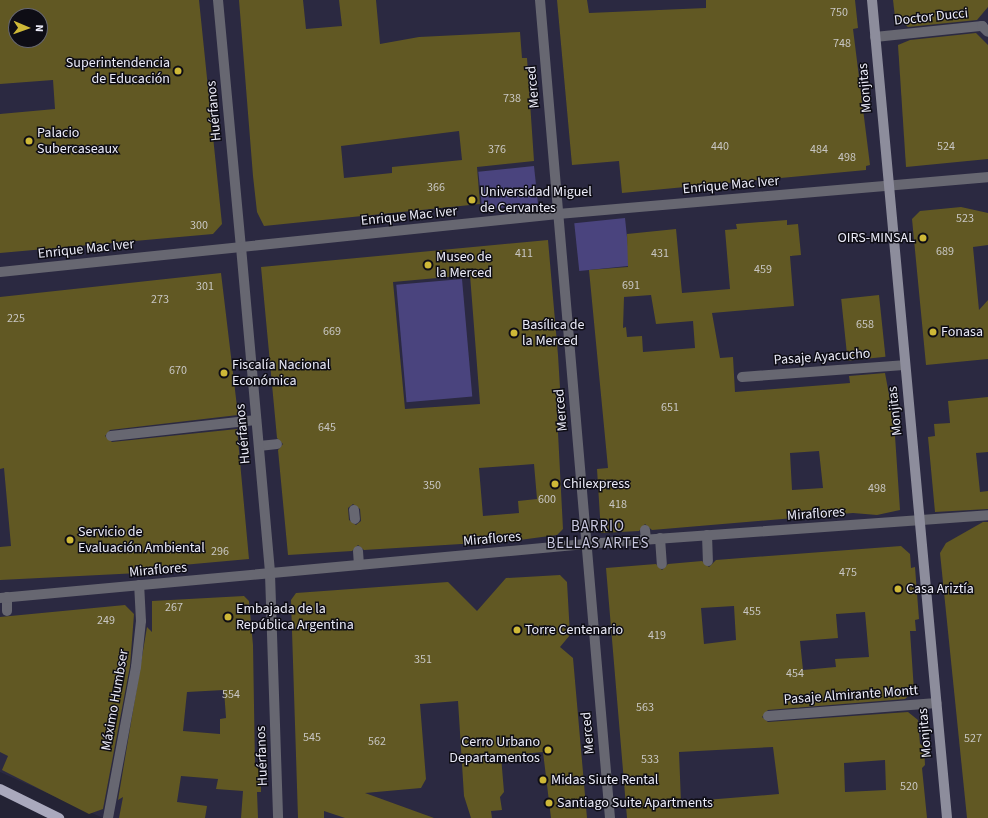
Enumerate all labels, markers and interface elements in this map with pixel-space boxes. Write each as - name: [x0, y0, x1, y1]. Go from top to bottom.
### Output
- street label: Doctor Ducci: [893, 5, 969, 29]
- house number: 750: [830, 6, 848, 20]
- north arrow: [8, 8, 48, 48]
- text: N: [32, 24, 47, 32]
- house number: 748: [833, 37, 851, 51]
- place label: Superintendencia de Educación: [66, 55, 170, 88]
- street label: Monjitas: [854, 63, 876, 113]
- street label: Merced: [523, 65, 543, 109]
- marker: Superintendencia de Educación: [173, 66, 183, 76]
- street label: Huérfanos: [203, 80, 225, 142]
- house number: 738: [503, 92, 521, 106]
- place label: Palacio Subercaseaux: [37, 125, 118, 158]
- marker: Palacio Subercaseaux: [24, 136, 34, 146]
- house number: 440: [711, 140, 729, 154]
- house number: 524: [937, 140, 955, 154]
- house number: 376: [488, 143, 506, 157]
- house number: 484: [810, 143, 828, 157]
- house number: 498: [838, 151, 856, 165]
- street label: Enrique Mac Iver: [682, 172, 780, 198]
- house number: 366: [427, 181, 445, 195]
- place label: Universidad Miguel de Cervantes: [480, 184, 592, 216]
- marker: Universidad Miguel de Cervantes: [467, 195, 477, 205]
- street label: Enrique Mac Iver: [360, 203, 458, 229]
- house number: 523: [956, 212, 974, 226]
- house number: 300: [190, 219, 208, 233]
- place label: OIRS-MINSAL: [837, 230, 915, 246]
- marker: OIRS-MINSAL: [918, 233, 928, 243]
- street label: Enrique Mac Iver: [37, 236, 135, 262]
- house number: 689: [936, 245, 954, 259]
- house number: 411: [515, 247, 533, 261]
- house number: 431: [651, 247, 669, 261]
- place label: Museo de la Merced: [436, 249, 492, 282]
- marker: Museo de la Merced: [423, 260, 433, 270]
- house number: 459: [754, 263, 772, 277]
- house number: 691: [622, 279, 640, 293]
- house number: 301: [196, 280, 214, 294]
- house number: 273: [151, 293, 169, 307]
- house number: 225: [7, 312, 25, 326]
- place label: Basílica de la Merced: [522, 317, 584, 350]
- house number: 658: [856, 318, 874, 332]
- place label: Fonasa: [941, 324, 983, 340]
- house number: 669: [323, 325, 341, 339]
- marker: Fonasa: [928, 327, 938, 337]
- marker: Basílica de la Merced: [509, 328, 519, 338]
- street label: Pasaje Ayacucho: [773, 345, 871, 369]
- place label: Fiscalía Nacional Económica: [232, 357, 330, 390]
- house number: 670: [169, 364, 187, 378]
- marker: Fiscalía Nacional Económica: [219, 368, 229, 378]
- street label: Monjitas: [884, 385, 906, 437]
- street label: Merced: [551, 388, 571, 432]
- house number: 651: [661, 401, 679, 415]
- street label: Huérfanos: [232, 403, 254, 465]
- house number: 645: [318, 421, 336, 435]
- place label: Chilexpress: [563, 476, 630, 492]
- house number: 350: [423, 479, 441, 493]
- marker: Chilexpress: [550, 479, 560, 489]
- house number: 498: [868, 482, 886, 496]
- house number: 600: [538, 493, 556, 507]
- house number: 418: [609, 498, 627, 512]
- street label: Miraflores: [786, 504, 846, 524]
- district label: BARRIO BELLAS ARTES: [547, 517, 649, 552]
- place label: Servicio de Evaluación Ambiental: [78, 524, 205, 556]
- street label: Miraflores: [462, 528, 522, 550]
- marker: Servicio de Evaluación Ambiental: [65, 535, 75, 545]
- house number: 296: [211, 545, 229, 559]
- street label: Miraflores: [128, 559, 188, 581]
- house number: 475: [839, 566, 857, 580]
- place label: Casa Ariztía: [906, 581, 974, 597]
- marker: Casa Ariztía: [893, 584, 903, 594]
- house number: 267: [165, 601, 183, 615]
- place label: Embajada de la República Argentina: [236, 601, 354, 634]
- house number: 455: [743, 605, 761, 619]
- marker: Embajada de la República Argentina: [223, 612, 233, 622]
- house number: 249: [97, 614, 115, 628]
- place label: Torre Centenario: [525, 622, 623, 638]
- marker: Torre Centenario: [512, 625, 522, 635]
- house number: 419: [648, 629, 666, 643]
- street label: Máximo Humbser: [98, 648, 132, 752]
- house number: 351: [414, 653, 432, 667]
- house number: 454: [786, 667, 804, 681]
- street label: Pasaje Almirante Montt: [783, 682, 919, 708]
- house number: 554: [222, 688, 240, 702]
- house number: 563: [636, 701, 654, 715]
- street label: Monjitas: [914, 708, 936, 758]
- street label: Merced: [578, 711, 598, 755]
- street label: Huérfanos: [253, 725, 271, 787]
- house number: 545: [303, 731, 321, 745]
- house number: 527: [964, 732, 982, 746]
- place label: Cerro Urbano Departamentos: [449, 734, 540, 766]
- house number: 562: [368, 735, 386, 749]
- marker: Cerro Urbano Departamentos: [543, 745, 553, 755]
- house number: 533: [641, 753, 659, 767]
- place label: Midas Siute Rental: [551, 772, 658, 788]
- marker: Midas Siute Rental: [538, 775, 548, 785]
- house number: 520: [900, 780, 918, 794]
- place label: Santiago Suite Apartments: [557, 795, 713, 811]
- marker: Santiago Suite Apartments: [544, 798, 554, 808]

